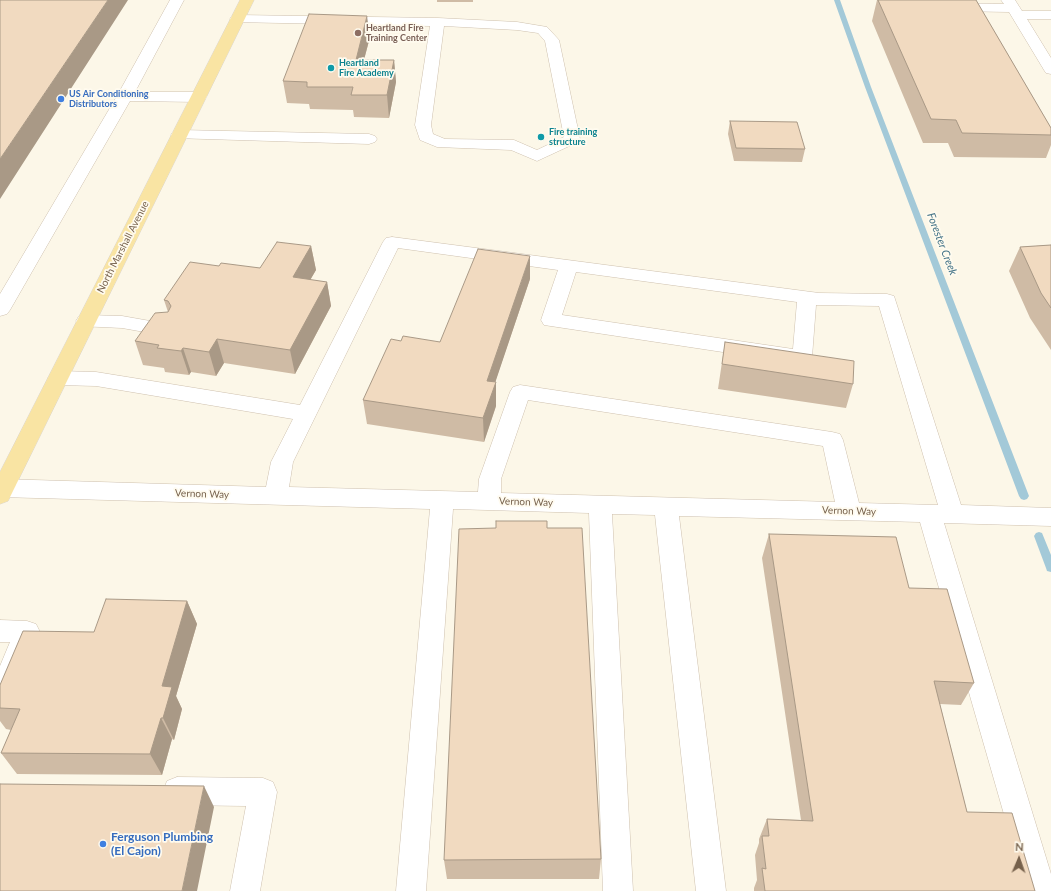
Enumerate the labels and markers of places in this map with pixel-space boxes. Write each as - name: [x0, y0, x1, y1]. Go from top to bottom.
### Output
- place label: Heartland Fire Training Center: [366, 23, 427, 44]
- marker: Heartland Fire Training Center: [353, 28, 363, 38]
- place label: Heartland Fire Academy: [339, 58, 394, 79]
- marker: Heartland Fire Academy: [326, 63, 336, 73]
- place label: US Air Conditioning Distributors: [69, 89, 149, 110]
- marker: US Air Conditioning Distributors: [56, 94, 66, 104]
- place label: Fire training structure: [549, 127, 597, 148]
- marker: Fire training structure: [536, 132, 546, 142]
- place label: Ferguson Plumbing (El Cajon): [111, 830, 213, 858]
- marker: Ferguson Plumbing (El Cajon): [98, 839, 108, 849]

